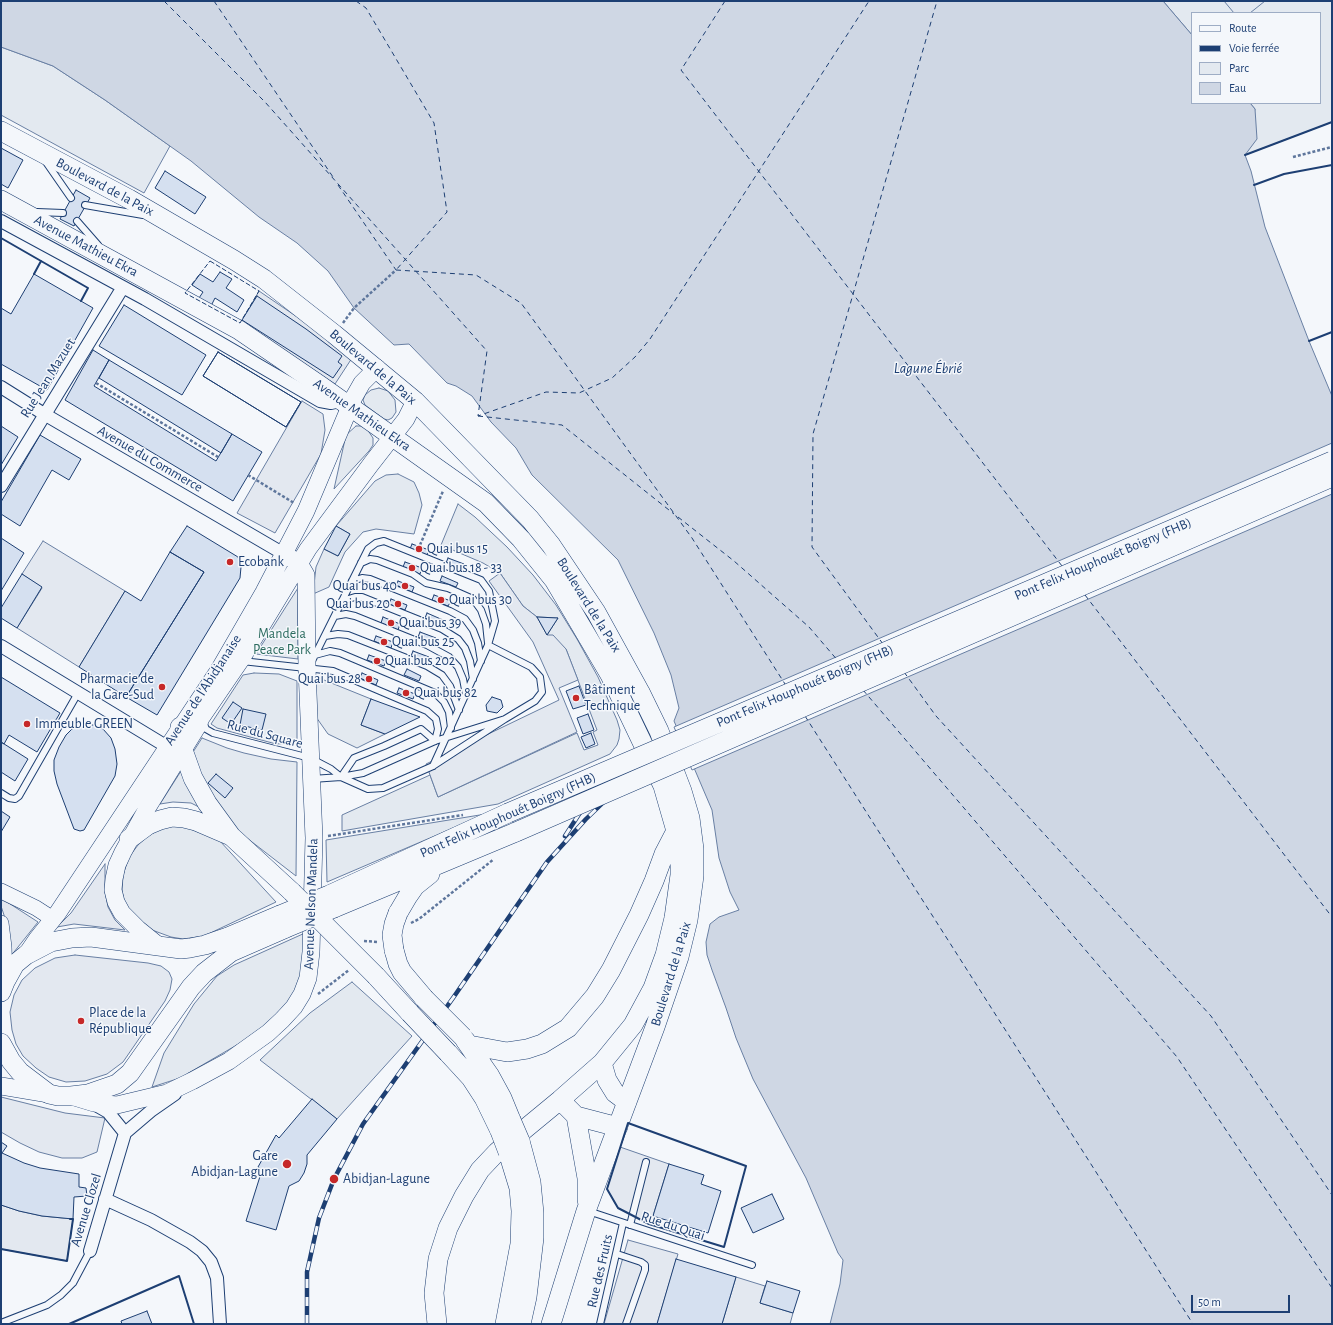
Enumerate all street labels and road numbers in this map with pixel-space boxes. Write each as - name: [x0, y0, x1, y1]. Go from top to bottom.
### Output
- street label: Boulevard de la Paix: [53, 154, 157, 220]
- street label: Avenue Mathieu Ekra: [31, 211, 141, 281]
- street label: Boulevard de la Paix: [326, 326, 420, 408]
- street label: Rue Jean Mazuet: [17, 335, 79, 421]
- street label: Avenue Mathieu Ekra: [310, 375, 414, 455]
- street label: Avenue du Commerce: [94, 422, 206, 496]
- street label: Pont Felix Houphouét Boigny (FHB): [1012, 514, 1194, 604]
- street label: Boulevard de la Paix: [553, 555, 625, 655]
- street label: Avenue de l'Abidjanaise: [161, 631, 245, 749]
- street label: Pont Felix Houphouét Boigny (FHB): [714, 641, 896, 731]
- street label: Rue du Square: [225, 716, 305, 752]
- street label: Pont Felix Houphouét Boigny (FHB): [417, 769, 599, 861]
- street label: Avenue Nelson Mandela: [300, 838, 322, 970]
- street label: Boulevard de la Paix: [647, 920, 695, 1028]
- street label: Avenue Clozel: [67, 1171, 105, 1249]
- street label: Rue du Quai: [639, 1208, 707, 1244]
- street label: Rue des Fruits: [583, 1233, 617, 1309]

